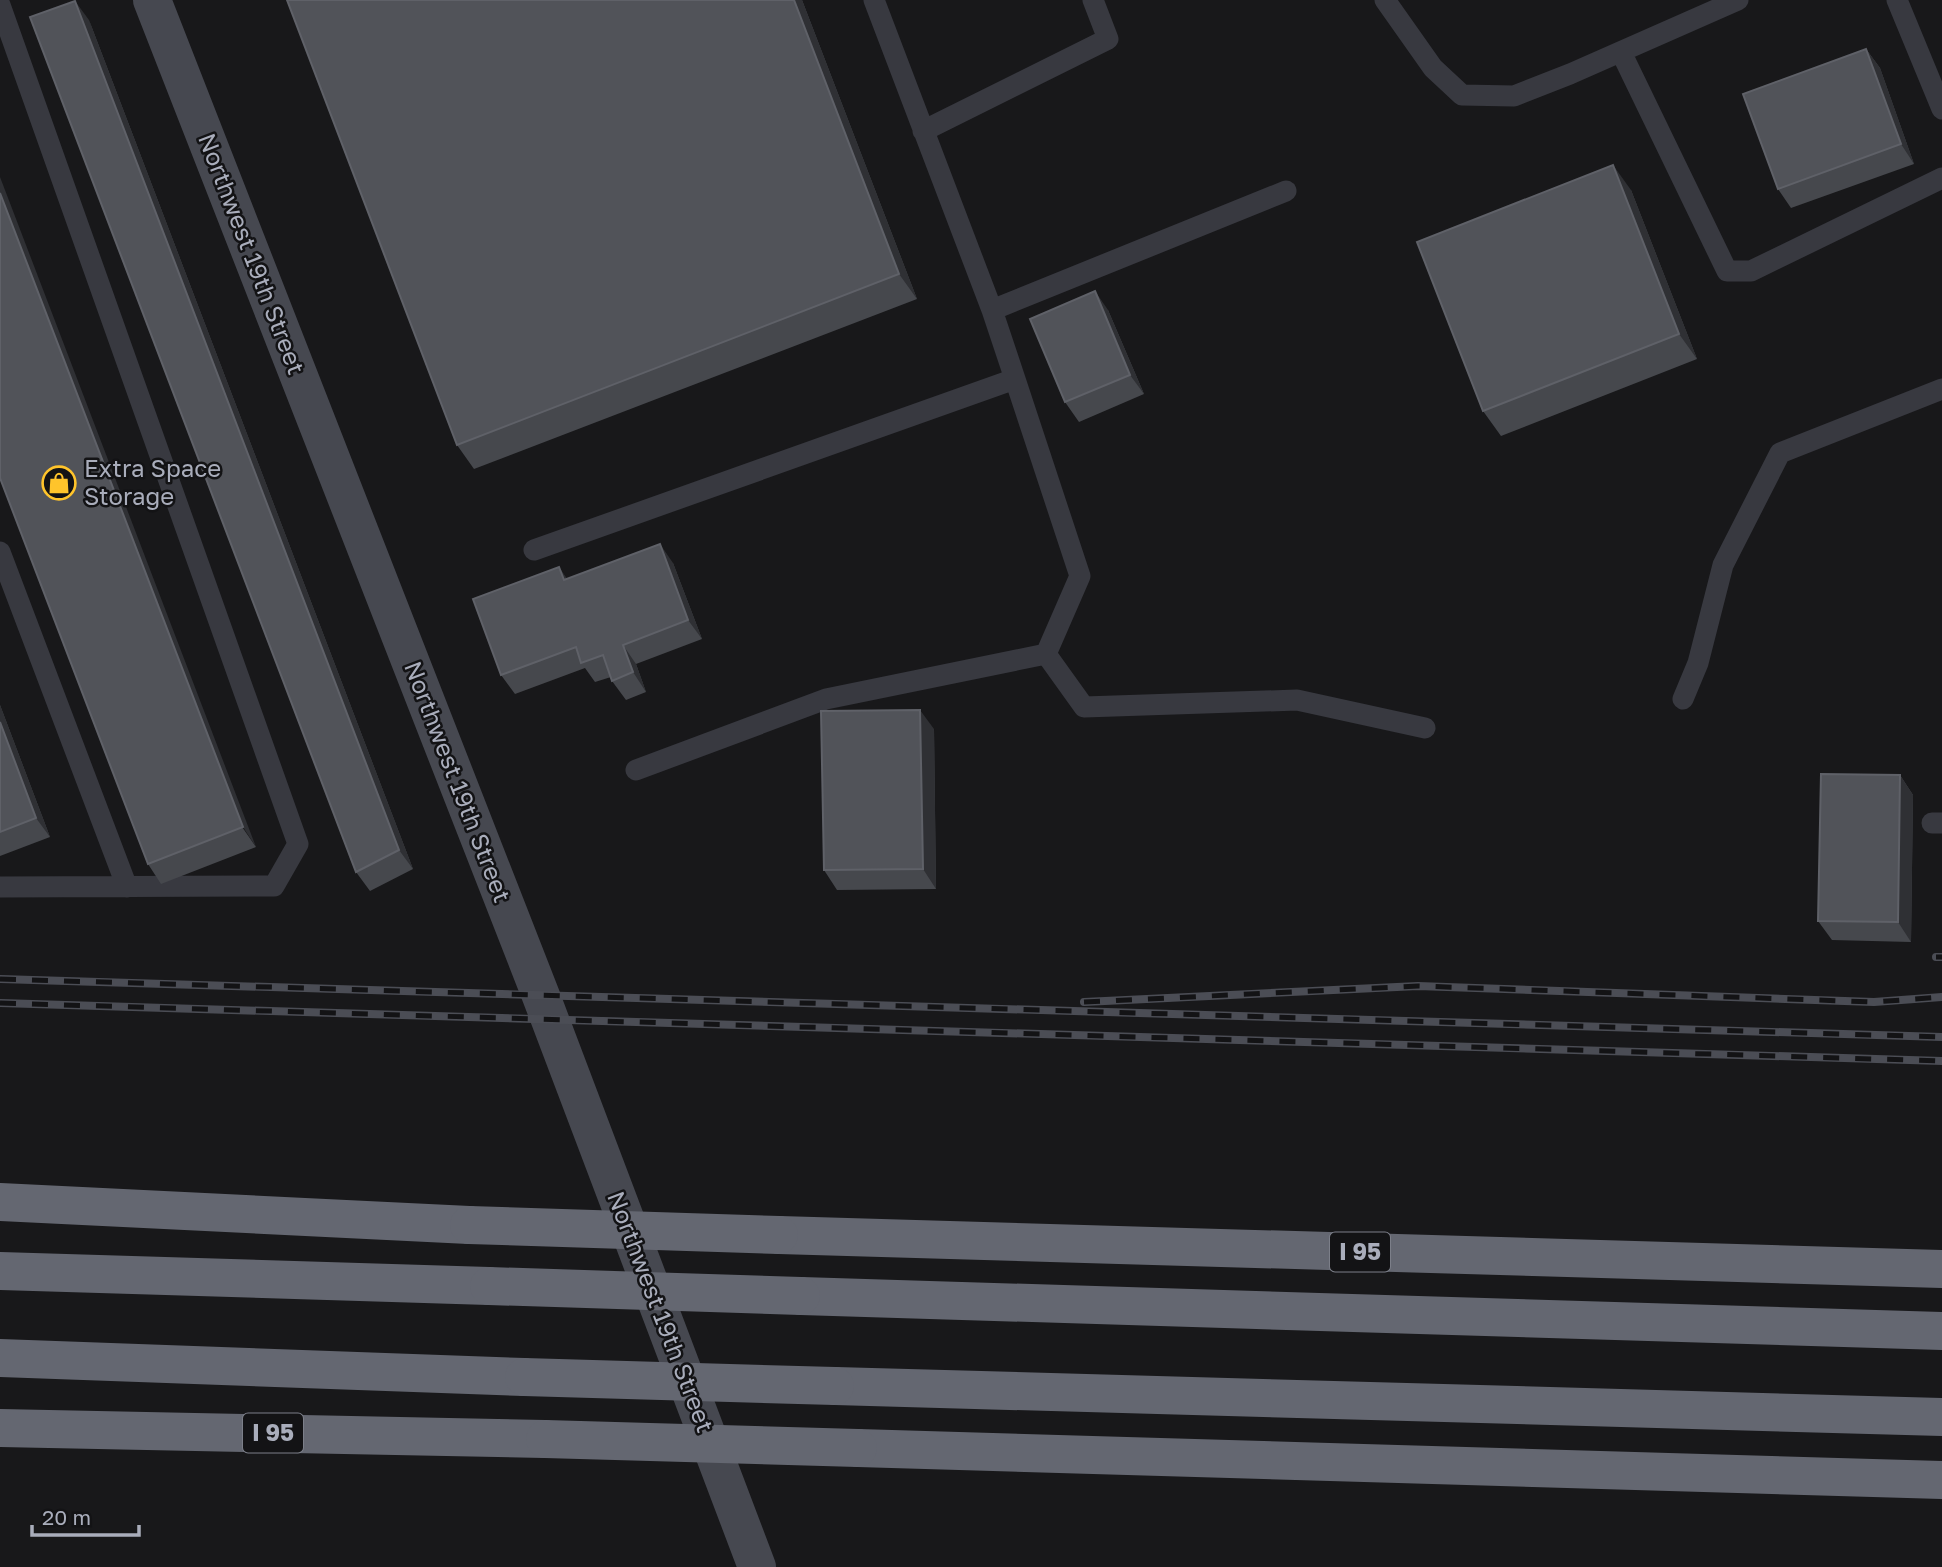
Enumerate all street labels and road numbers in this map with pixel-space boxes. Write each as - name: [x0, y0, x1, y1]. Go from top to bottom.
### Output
- street label: Northwest 19th Street: [193, 129, 312, 378]
- street label: Northwest 19th Street: [399, 657, 518, 906]
- street label: Northwest 19th Street: [602, 1187, 721, 1436]
- road number: I 95: [1330, 1232, 1390, 1272]
- road number: I 95: [243, 1414, 303, 1452]

